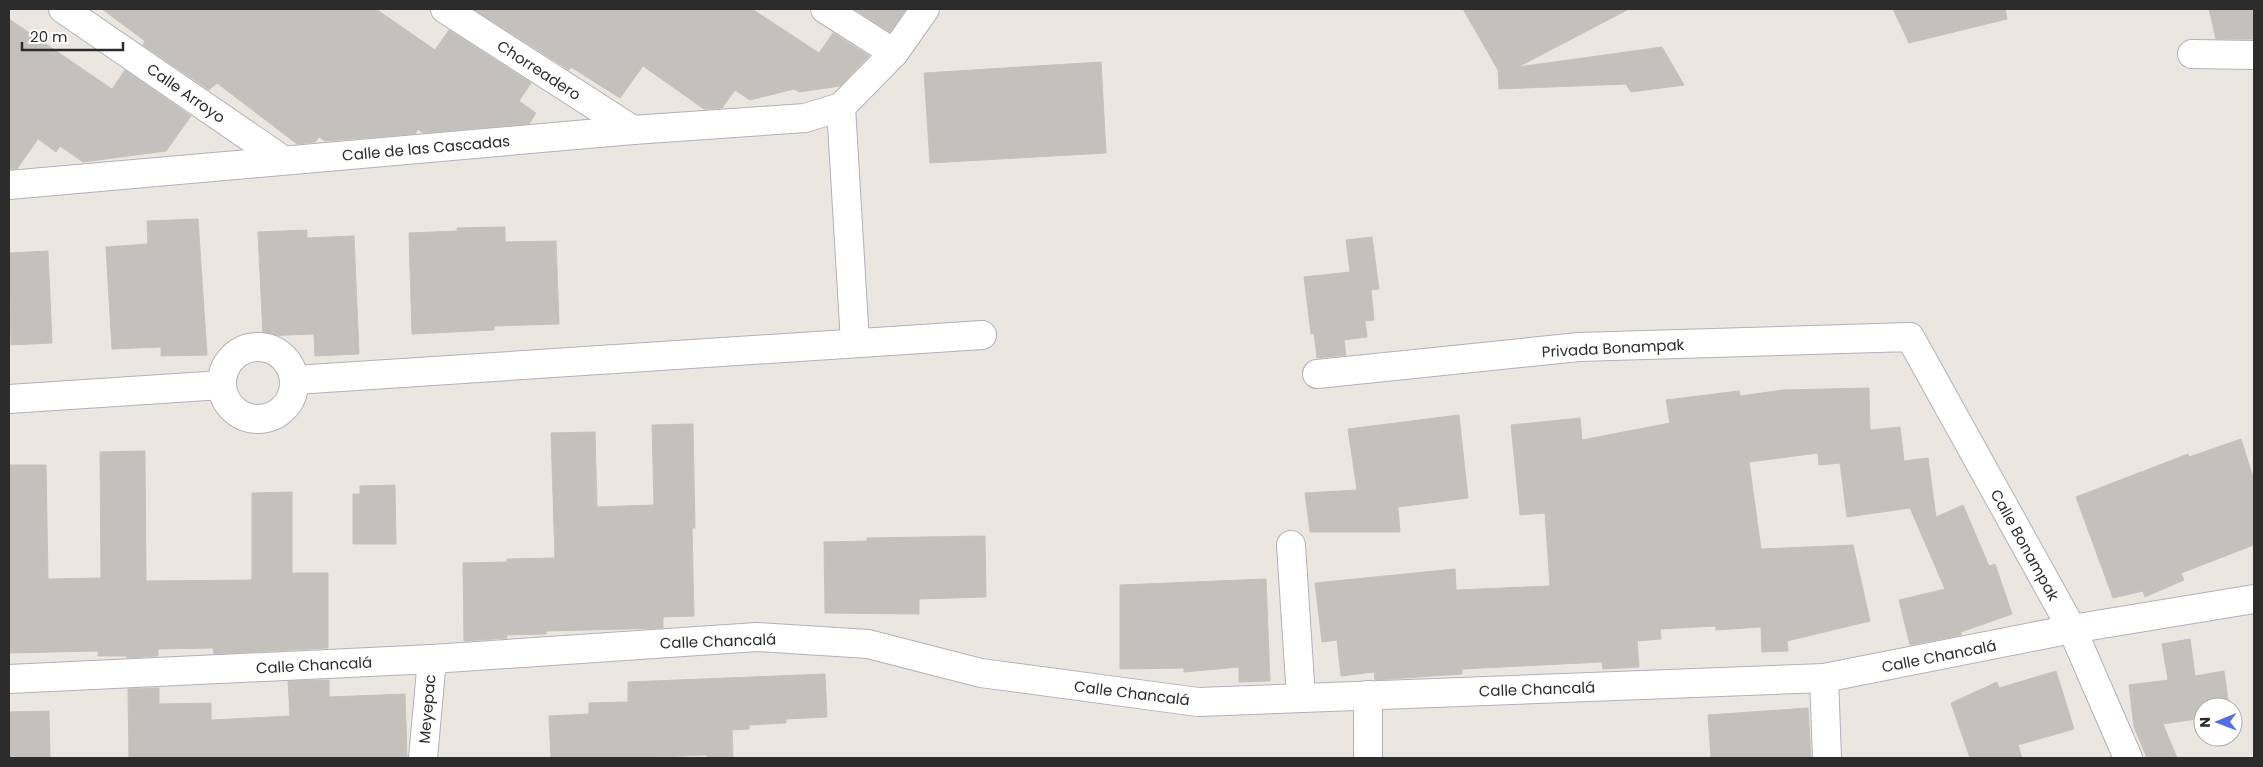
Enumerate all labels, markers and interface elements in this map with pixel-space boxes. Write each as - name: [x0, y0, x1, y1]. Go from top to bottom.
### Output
- scale bar: [22, 20, 124, 52]
- text: 20 m: [30, 26, 68, 47]
- street label: Chorreadero: [493, 35, 585, 105]
- street label: Calle Arroyo: [143, 58, 229, 128]
- street label: Calle de las Cascadas: [341, 130, 511, 166]
- street label: Privada Bonampak: [1541, 334, 1685, 362]
- street label: Calle Bonampak: [1986, 486, 2064, 605]
- street label: Calle Chancalá: [659, 628, 777, 654]
- street label: Calle Chancalá: [1880, 635, 1998, 677]
- street label: Calle Chancalá: [255, 651, 373, 679]
- street label: Meyepac: [414, 674, 440, 744]
- street label: Calle Chancalá: [1073, 675, 1191, 711]
- street label: Calle Chancalá: [1478, 676, 1596, 702]
- north arrow: [2193, 697, 2243, 747]
- text: N: [2195, 717, 2215, 728]

